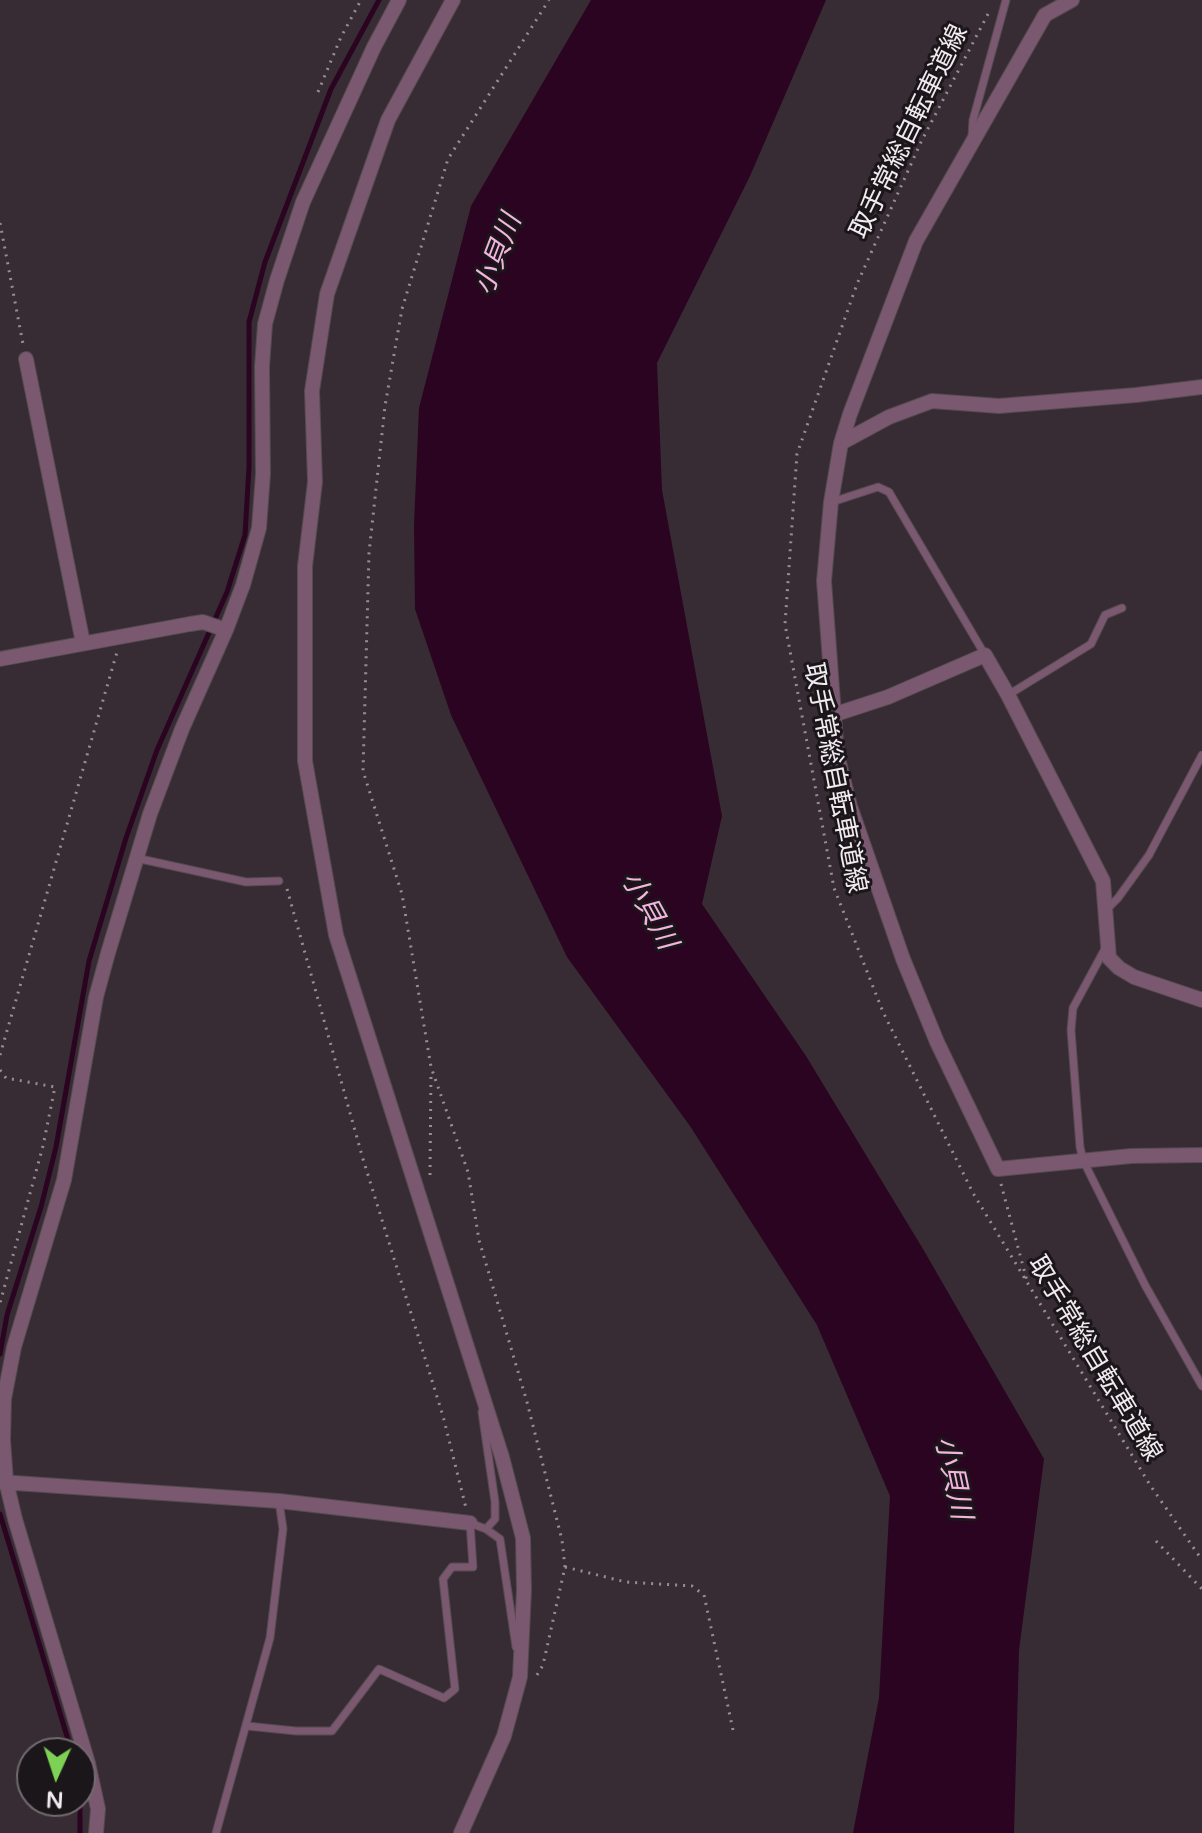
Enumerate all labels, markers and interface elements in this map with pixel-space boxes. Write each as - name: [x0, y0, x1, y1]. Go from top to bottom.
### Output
- street label: 取手常総自転車道線: [845, 20, 975, 244]
- water label: 小貝川: [468, 210, 530, 300]
- street label: 取手常総自転車道線: [796, 660, 872, 896]
- water label: 小貝川: [613, 866, 683, 956]
- street label: 取手常総自転車道線: [1020, 1251, 1168, 1467]
- water label: 小貝川: [927, 1433, 977, 1523]
- north arrow: [16, 1737, 96, 1817]
- text: N: [45, 1786, 64, 1812]

